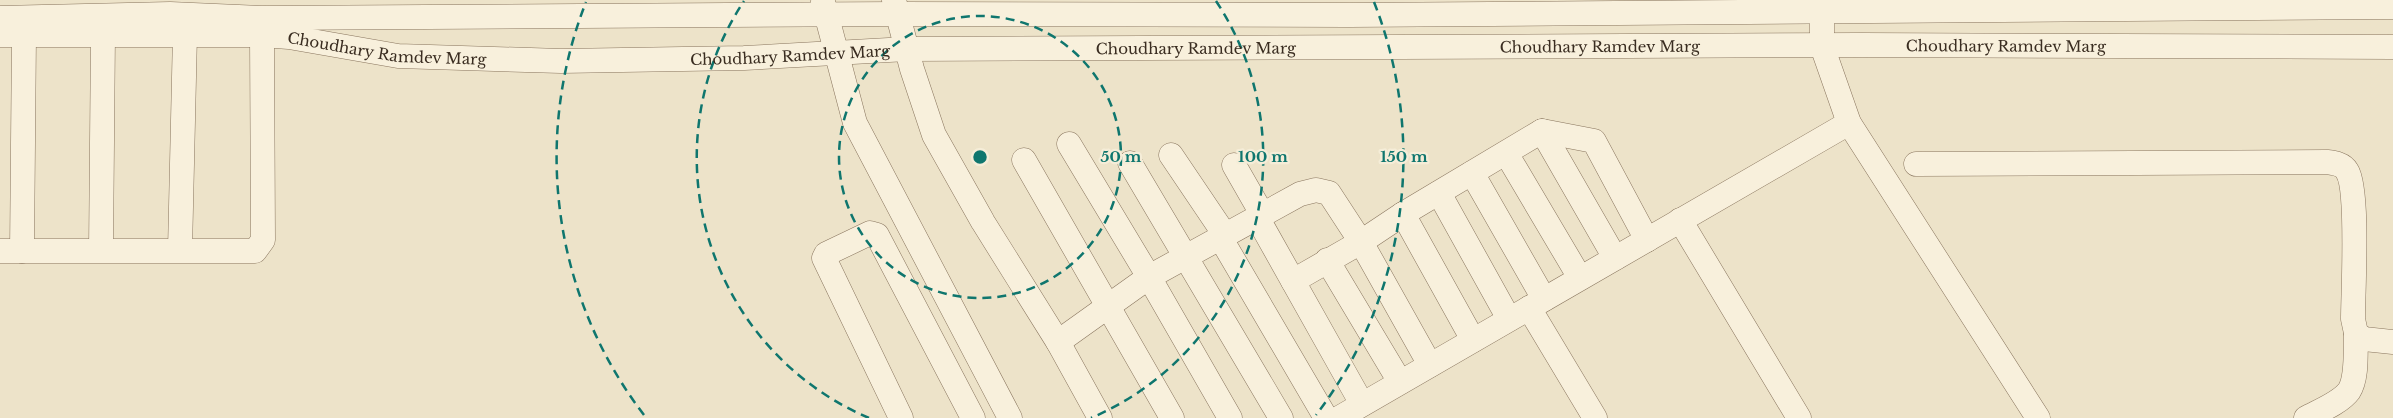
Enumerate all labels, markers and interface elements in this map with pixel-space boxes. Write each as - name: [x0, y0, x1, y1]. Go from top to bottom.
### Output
- street label: Choudhary Ramdev Marg: [286, 27, 488, 68]
- street label: Choudhary Ramdev Marg: [1500, 36, 1701, 56]
- street label: Choudhary Ramdev Marg: [1906, 36, 2107, 55]
- street label: Choudhary Ramdev Marg: [1096, 38, 1297, 58]
- street label: Choudhary Ramdev Marg: [690, 40, 892, 68]
- text: 50 m: [1101, 147, 1142, 166]
- text: 100 m: [1238, 147, 1288, 166]
- text: 150 m: [1380, 147, 1428, 166]
- centre of rings: [971, 148, 989, 166]

